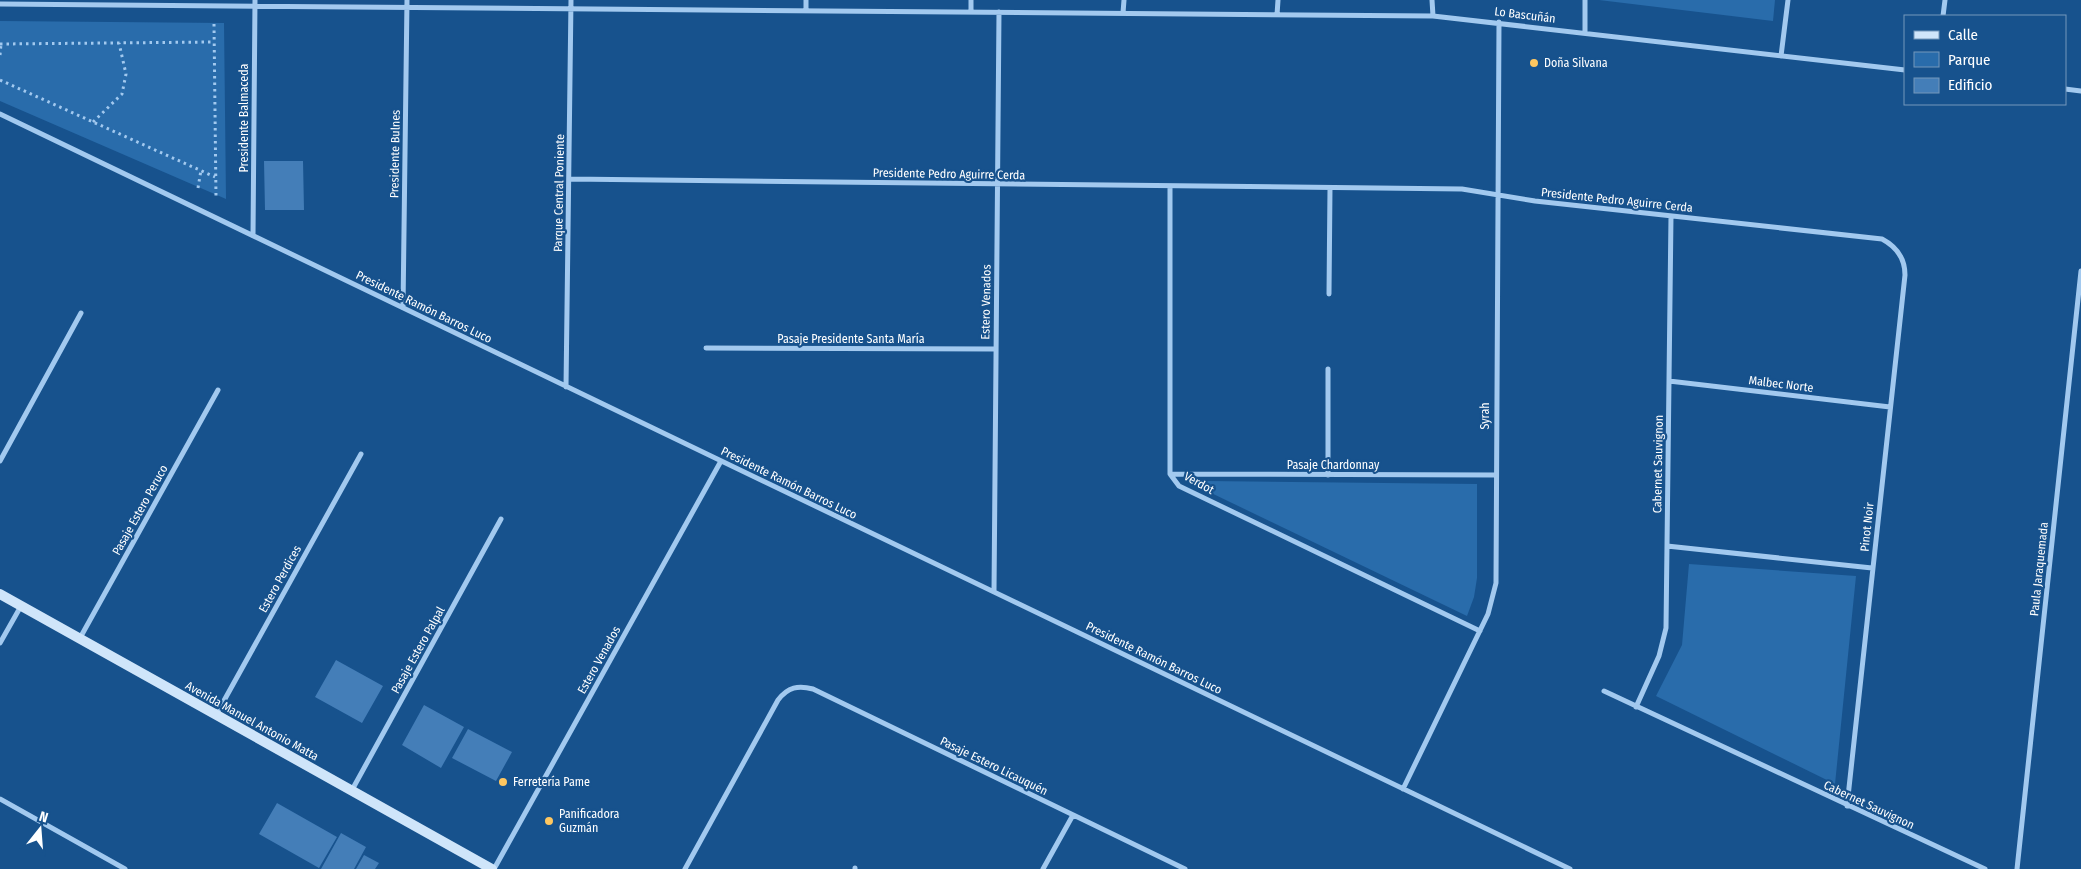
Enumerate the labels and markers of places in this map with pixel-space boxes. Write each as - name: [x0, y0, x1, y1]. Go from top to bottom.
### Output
- place label: Doña Silvana: [1544, 56, 1608, 70]
- marker: Doña Silvana: [1528, 57, 1540, 69]
- place label: Ferretería Pame: [513, 775, 590, 789]
- marker: Ferretería Pame: [497, 776, 509, 788]
- place label: Panificadora Guzmán: [559, 807, 620, 835]
- marker: Panificadora Guzmán: [543, 815, 555, 827]

